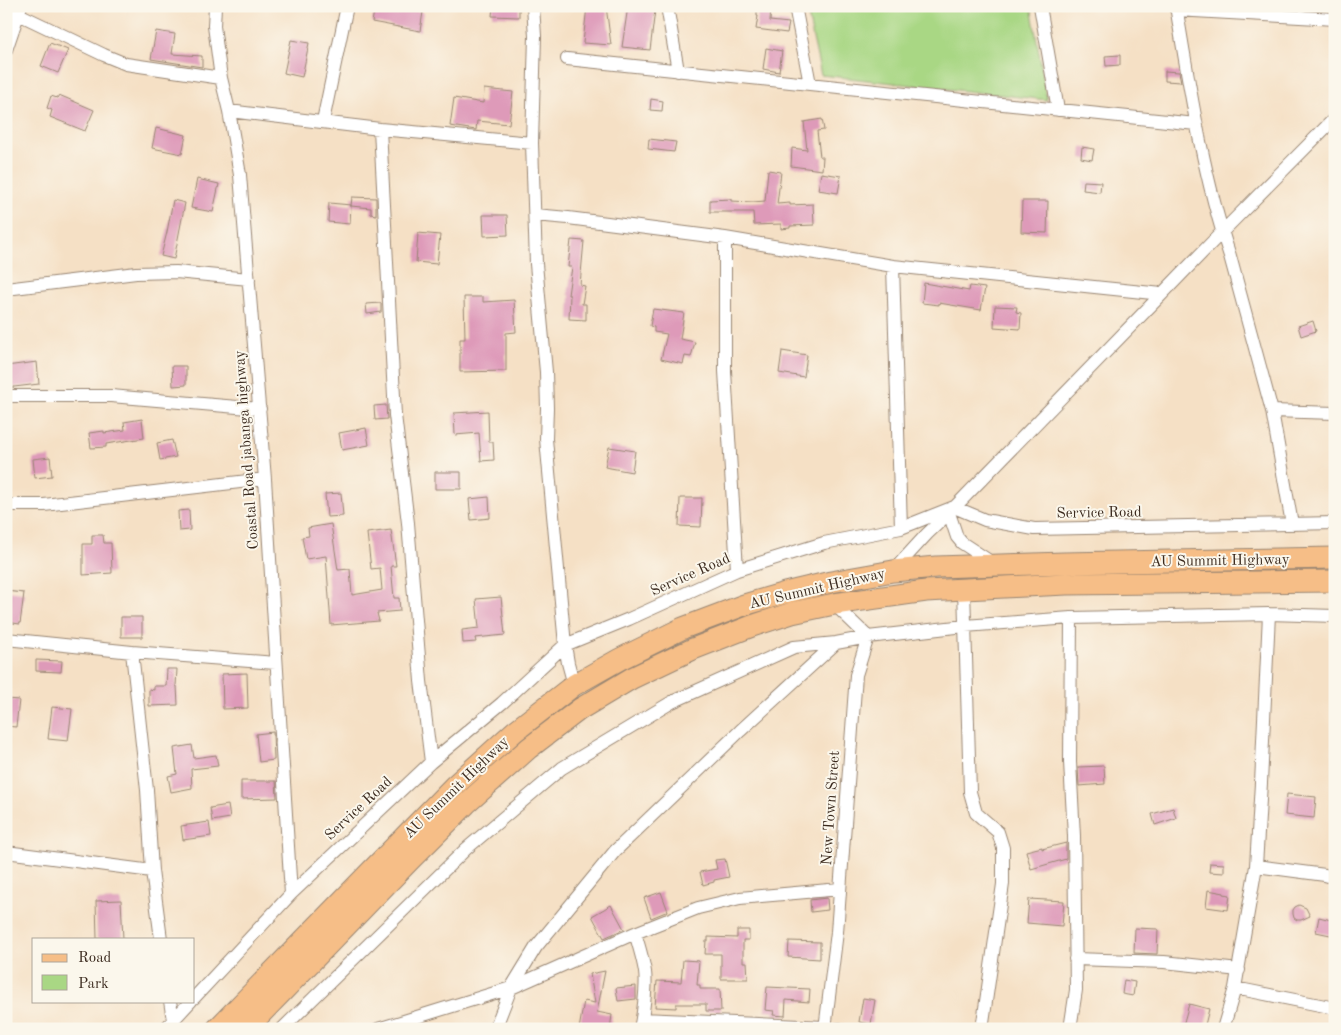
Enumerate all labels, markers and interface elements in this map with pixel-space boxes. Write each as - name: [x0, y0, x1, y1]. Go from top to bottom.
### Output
- street label: Coastal Road jabanga highway: [233, 350, 262, 550]
- street label: Service Road: [1056, 505, 1142, 522]
- street label: Service Road: [649, 551, 733, 600]
- street label: AU Summit Highway: [1150, 553, 1290, 570]
- street label: AU Summit Highway: [748, 566, 887, 612]
- street label: AU Summit Highway: [402, 734, 512, 842]
- street label: New Town Street: [820, 750, 843, 866]
- street label: Service Road: [323, 774, 395, 844]
- legend: [32, 938, 195, 1002]
- text: Road: [78, 951, 112, 966]
- text: Park: [78, 977, 109, 992]

